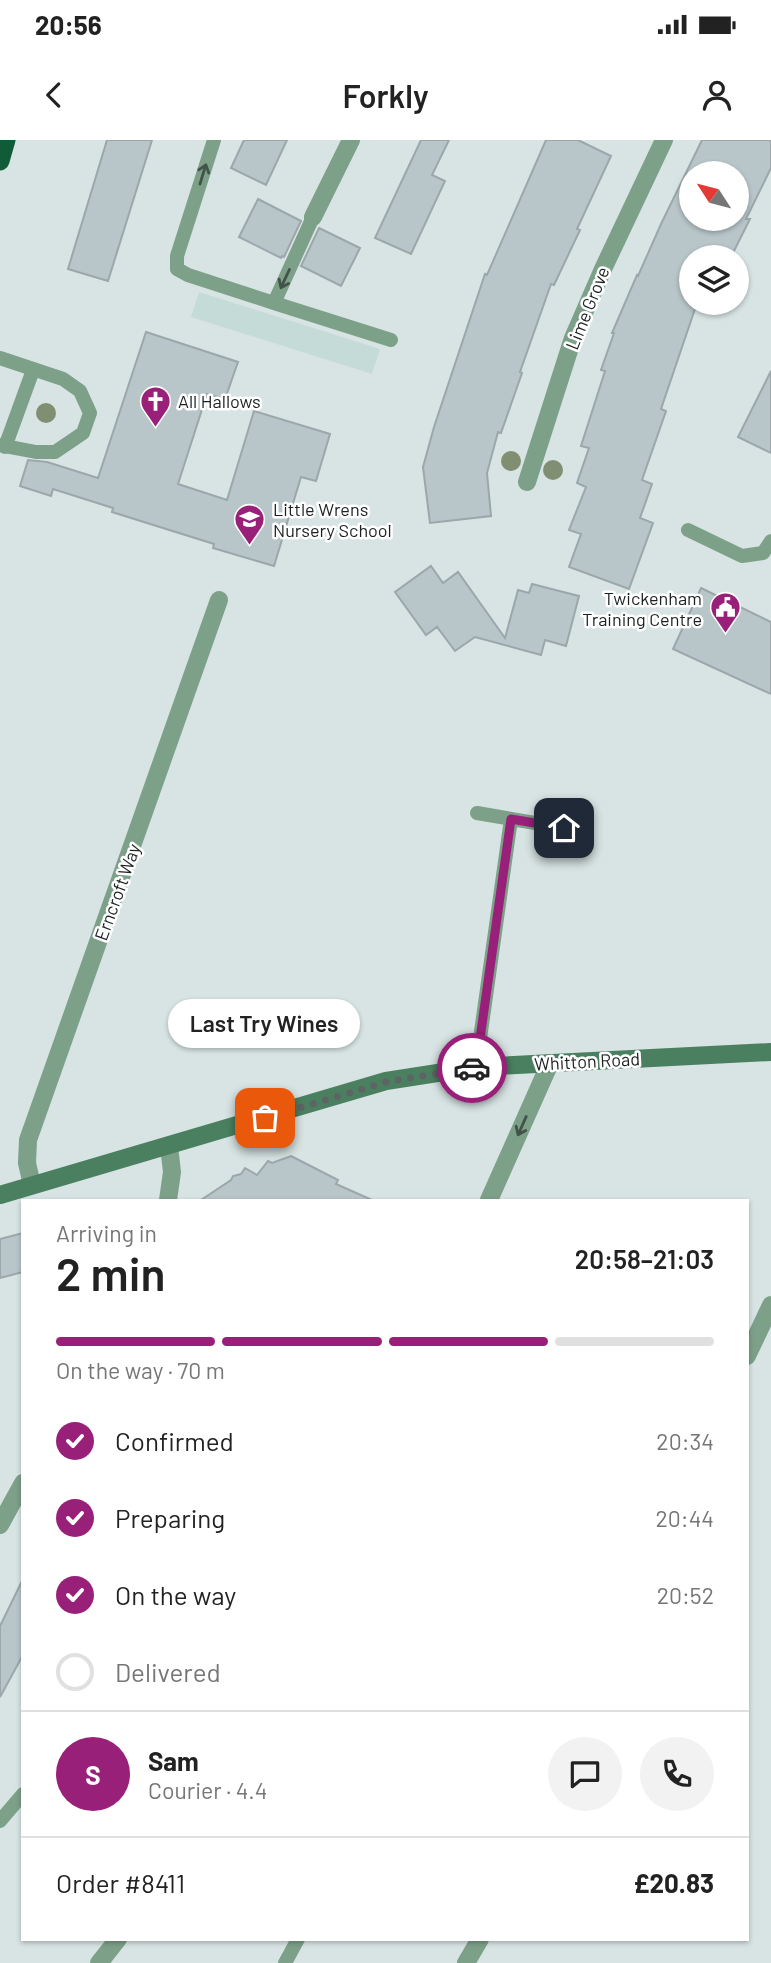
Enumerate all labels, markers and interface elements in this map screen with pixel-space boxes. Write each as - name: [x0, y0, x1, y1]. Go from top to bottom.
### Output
- text: 20:56: [35, 9, 102, 40]
- icon: back: [35, 76, 73, 114]
- text: Forkly: [342, 76, 429, 114]
- icon: person: [698, 76, 736, 114]
- north arrow: [679, 161, 749, 231]
- map controls: [679, 161, 749, 315]
- one-way arrow: [197, 163, 210, 185]
- button: layers: [679, 245, 749, 315]
- street label: Lime Grove: [560, 263, 614, 353]
- one-way arrow: [278, 268, 291, 289]
- church icon: All Hallows: [138, 384, 172, 428]
- place label: All Hallows: [178, 390, 261, 412]
- place label: Little Wrens Nursery School: [273, 498, 392, 541]
- school or university icon: Little Wrens Nursery School: [233, 502, 267, 546]
- place label: Twickenham Training Centre: [582, 587, 702, 630]
- public building icon: Twickenham Training Centre: [708, 591, 742, 635]
- pin: [534, 798, 594, 858]
- icon: home: [545, 809, 583, 847]
- street label: Erncroft Way: [89, 841, 145, 943]
- callout: Last Try Wines: [169, 999, 361, 1048]
- text: Last Try Wines: [190, 1009, 338, 1037]
- courier: [437, 1033, 507, 1103]
- street label: Whitton Road: [534, 1047, 640, 1075]
- icon: car: [453, 1049, 491, 1087]
- pin: [235, 1088, 295, 1148]
- icon: bag: [246, 1099, 284, 1137]
- one-way arrow: [515, 1115, 528, 1136]
- text: Arriving in: [56, 1219, 157, 1247]
- text: 20:58–21:03: [575, 1243, 714, 1274]
- text: 2 min: [56, 1245, 165, 1300]
- text: On the way · 70 m: [56, 1356, 225, 1384]
- icon: check: [56, 1422, 94, 1460]
- text: Confirmed: [115, 1425, 234, 1456]
- text: 20:34: [656, 1427, 714, 1455]
- icon: check: [56, 1499, 94, 1537]
- text: Preparing: [115, 1502, 225, 1533]
- text: 20:44: [656, 1504, 714, 1532]
- icon: check: [56, 1576, 94, 1614]
- text: On the way: [115, 1579, 236, 1610]
- text: 20:52: [657, 1581, 714, 1609]
- text: Delivered: [115, 1656, 221, 1687]
- button: chat: [548, 1737, 622, 1811]
- button: phone: [640, 1737, 714, 1811]
- text: Sam: [148, 1745, 199, 1776]
- text: S: [85, 1759, 101, 1790]
- text: Courier · 4.4: [148, 1776, 267, 1804]
- text: Order #8411: [56, 1867, 185, 1898]
- text: £20.83: [634, 1867, 714, 1898]

